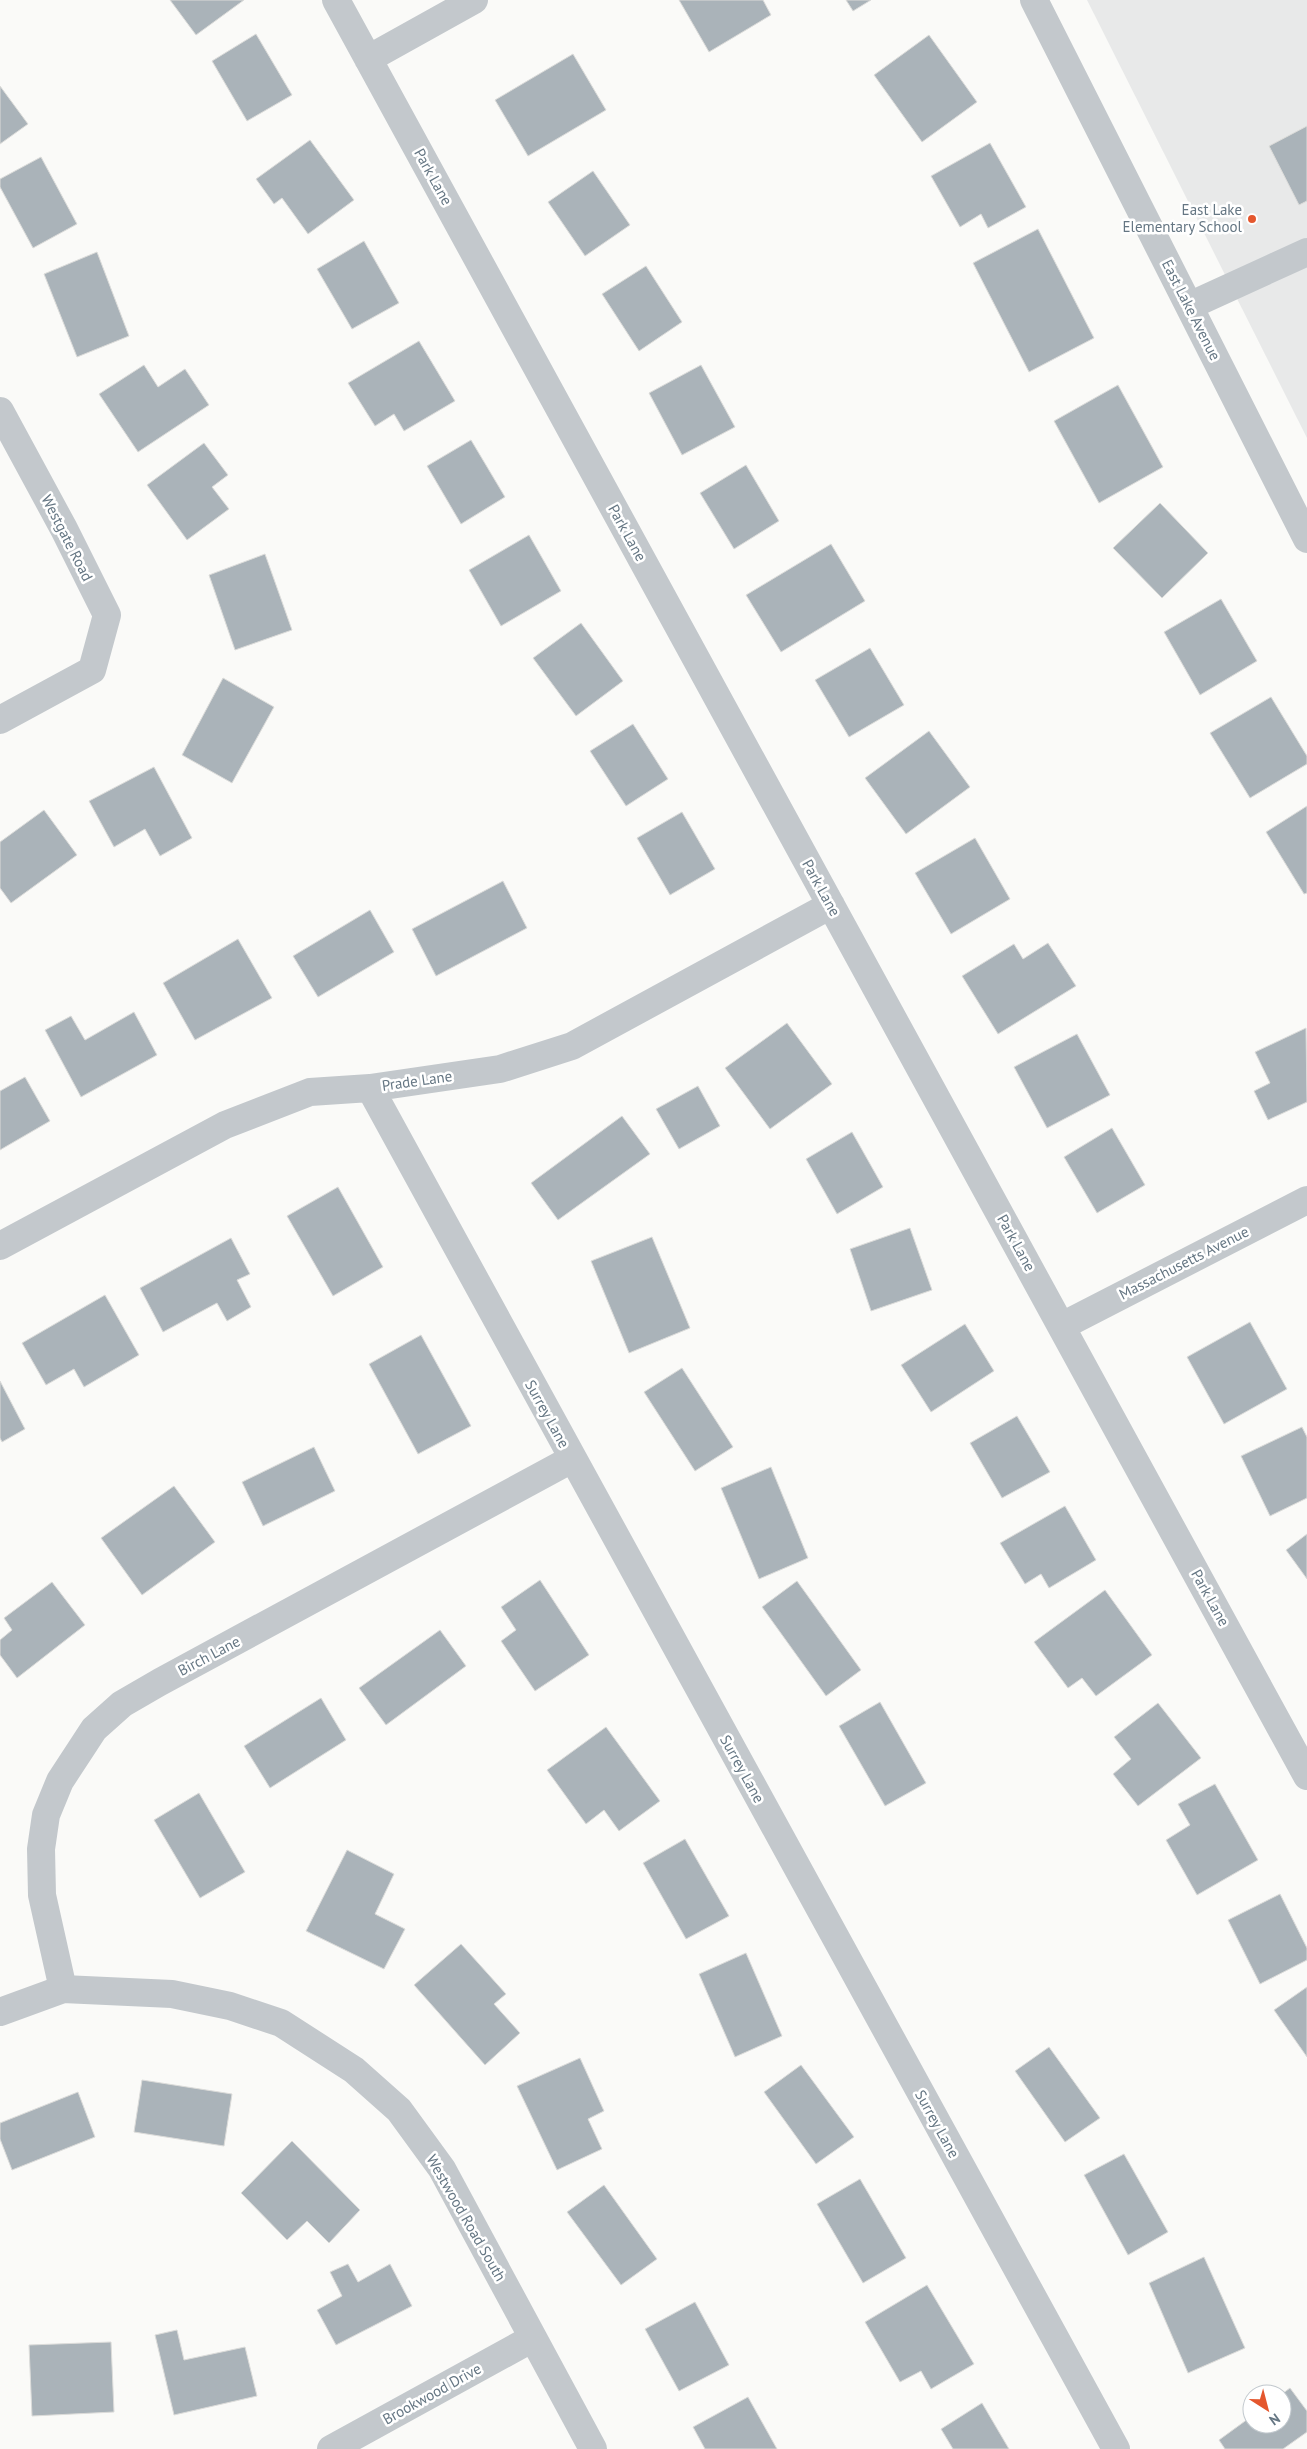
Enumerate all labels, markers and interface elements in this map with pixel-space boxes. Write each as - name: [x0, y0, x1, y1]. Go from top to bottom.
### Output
- street label: Park Lane: [410, 145, 457, 208]
- place label: East Lake Elementary School: [1122, 200, 1243, 236]
- marker: East Lake Elementary School: [1246, 213, 1258, 225]
- street label: East Lake Avenue: [1158, 256, 1225, 363]
- street label: Westgate Road: [38, 491, 97, 584]
- street label: Park Lane: [604, 501, 651, 564]
- street label: Park Lane: [798, 856, 845, 919]
- street label: Prade Lane: [381, 1066, 453, 1095]
- street label: Park Lane: [993, 1211, 1040, 1274]
- street label: Massachusetts Avenue: [1116, 1222, 1252, 1304]
- street label: Surrey Lane: [521, 1376, 574, 1451]
- street label: Park Lane: [1187, 1566, 1234, 1629]
- street label: Birch Lane: [174, 1631, 243, 1680]
- street label: Surrey Lane: [716, 1731, 769, 1806]
- street label: Surrey Lane: [911, 2086, 964, 2161]
- street label: Westwood Road South: [422, 2151, 510, 2284]
- street label: Brookwood Drive: [379, 2359, 484, 2428]
- north arrow: [1242, 2384, 1292, 2434]
- text: N: [1266, 2410, 1284, 2430]

